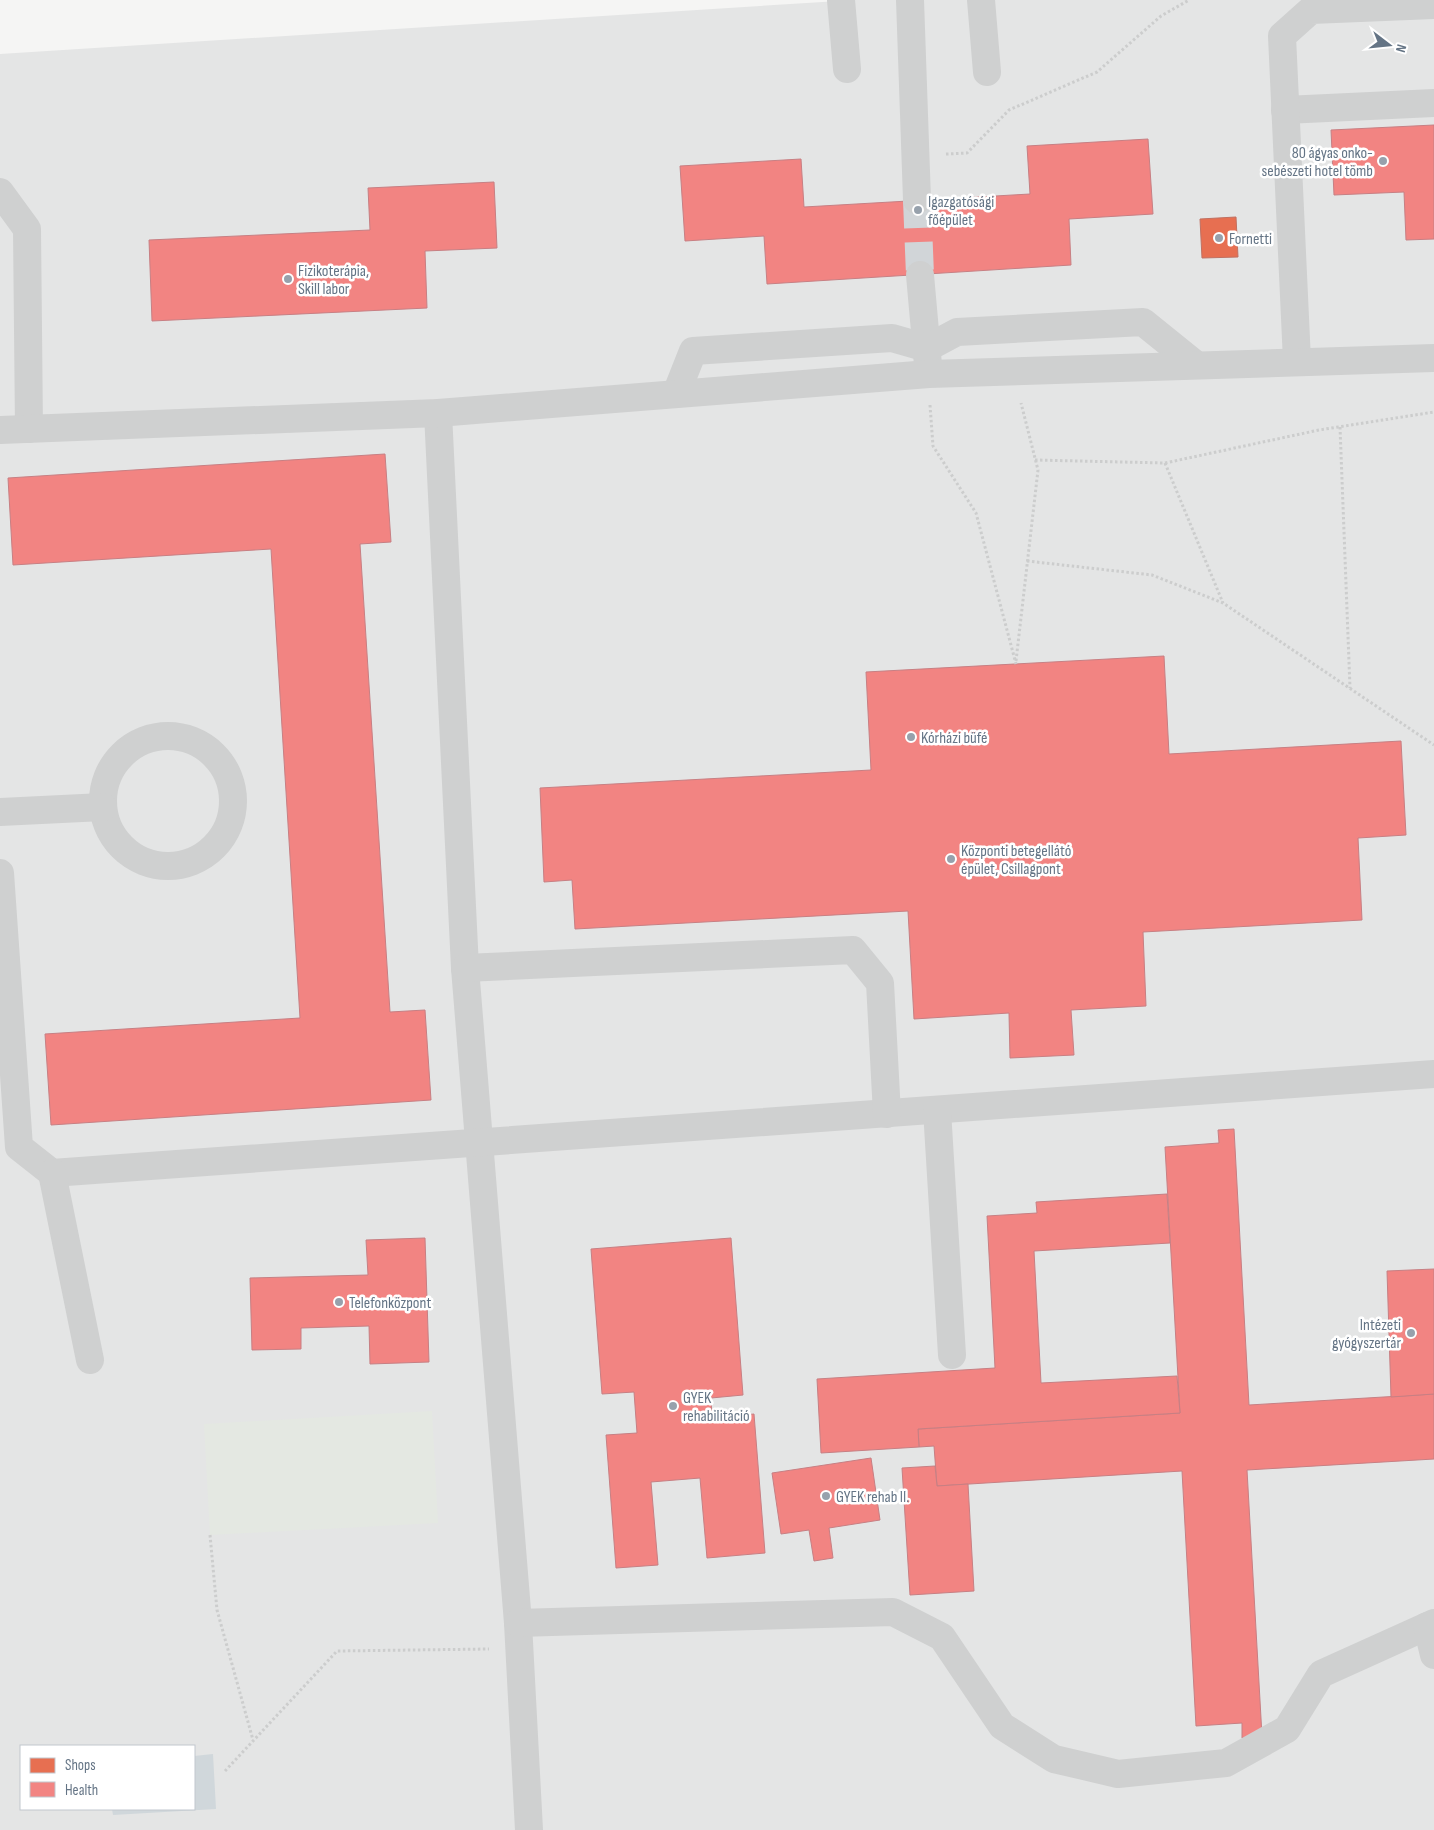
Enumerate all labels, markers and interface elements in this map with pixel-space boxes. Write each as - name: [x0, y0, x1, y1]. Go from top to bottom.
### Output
- north arrow: [1364, 20, 1414, 70]
- text: N: [1392, 43, 1410, 54]
- place label: 80 ágyas onko- sebészeti hotel tömb: [1262, 144, 1373, 181]
- marker: 80 ágyas onko- sebészeti hotel tömb: [1377, 155, 1389, 167]
- place label: Igazgatósági főépület: [928, 193, 994, 230]
- marker: Igazgatósági főépület: [912, 204, 924, 216]
- place label: Fornetti: [1229, 230, 1272, 249]
- marker: Fornetti: [1213, 232, 1225, 244]
- place label: Fizikoterápia, Skill labor: [298, 262, 369, 299]
- marker: Fizikoterápia, Skill labor: [282, 273, 294, 285]
- place label: Kórházi büfé: [921, 729, 988, 748]
- marker: Kórházi büfé: [905, 731, 917, 743]
- place label: Központi betegellátó épület, Csillagpont: [961, 842, 1071, 879]
- marker: Központi betegellátó épület, Csillagpont: [945, 853, 957, 865]
- place label: Telefonközpont: [349, 1294, 431, 1313]
- marker: Telefonközpont: [333, 1296, 345, 1308]
- place label: Intézeti gyógyszertár: [1332, 1316, 1401, 1353]
- marker: Intézeti gyógyszertár: [1405, 1327, 1417, 1339]
- place label: GYEK rehabilitáció: [683, 1389, 750, 1426]
- marker: GYEK rehabilitáció: [667, 1400, 679, 1412]
- place label: GYEK rehab II.: [836, 1488, 909, 1507]
- marker: GYEK rehab II.: [820, 1490, 832, 1502]
- legend: [20, 1745, 195, 1810]
- text: Shops: [65, 1756, 96, 1775]
- text: Health: [65, 1781, 98, 1800]

